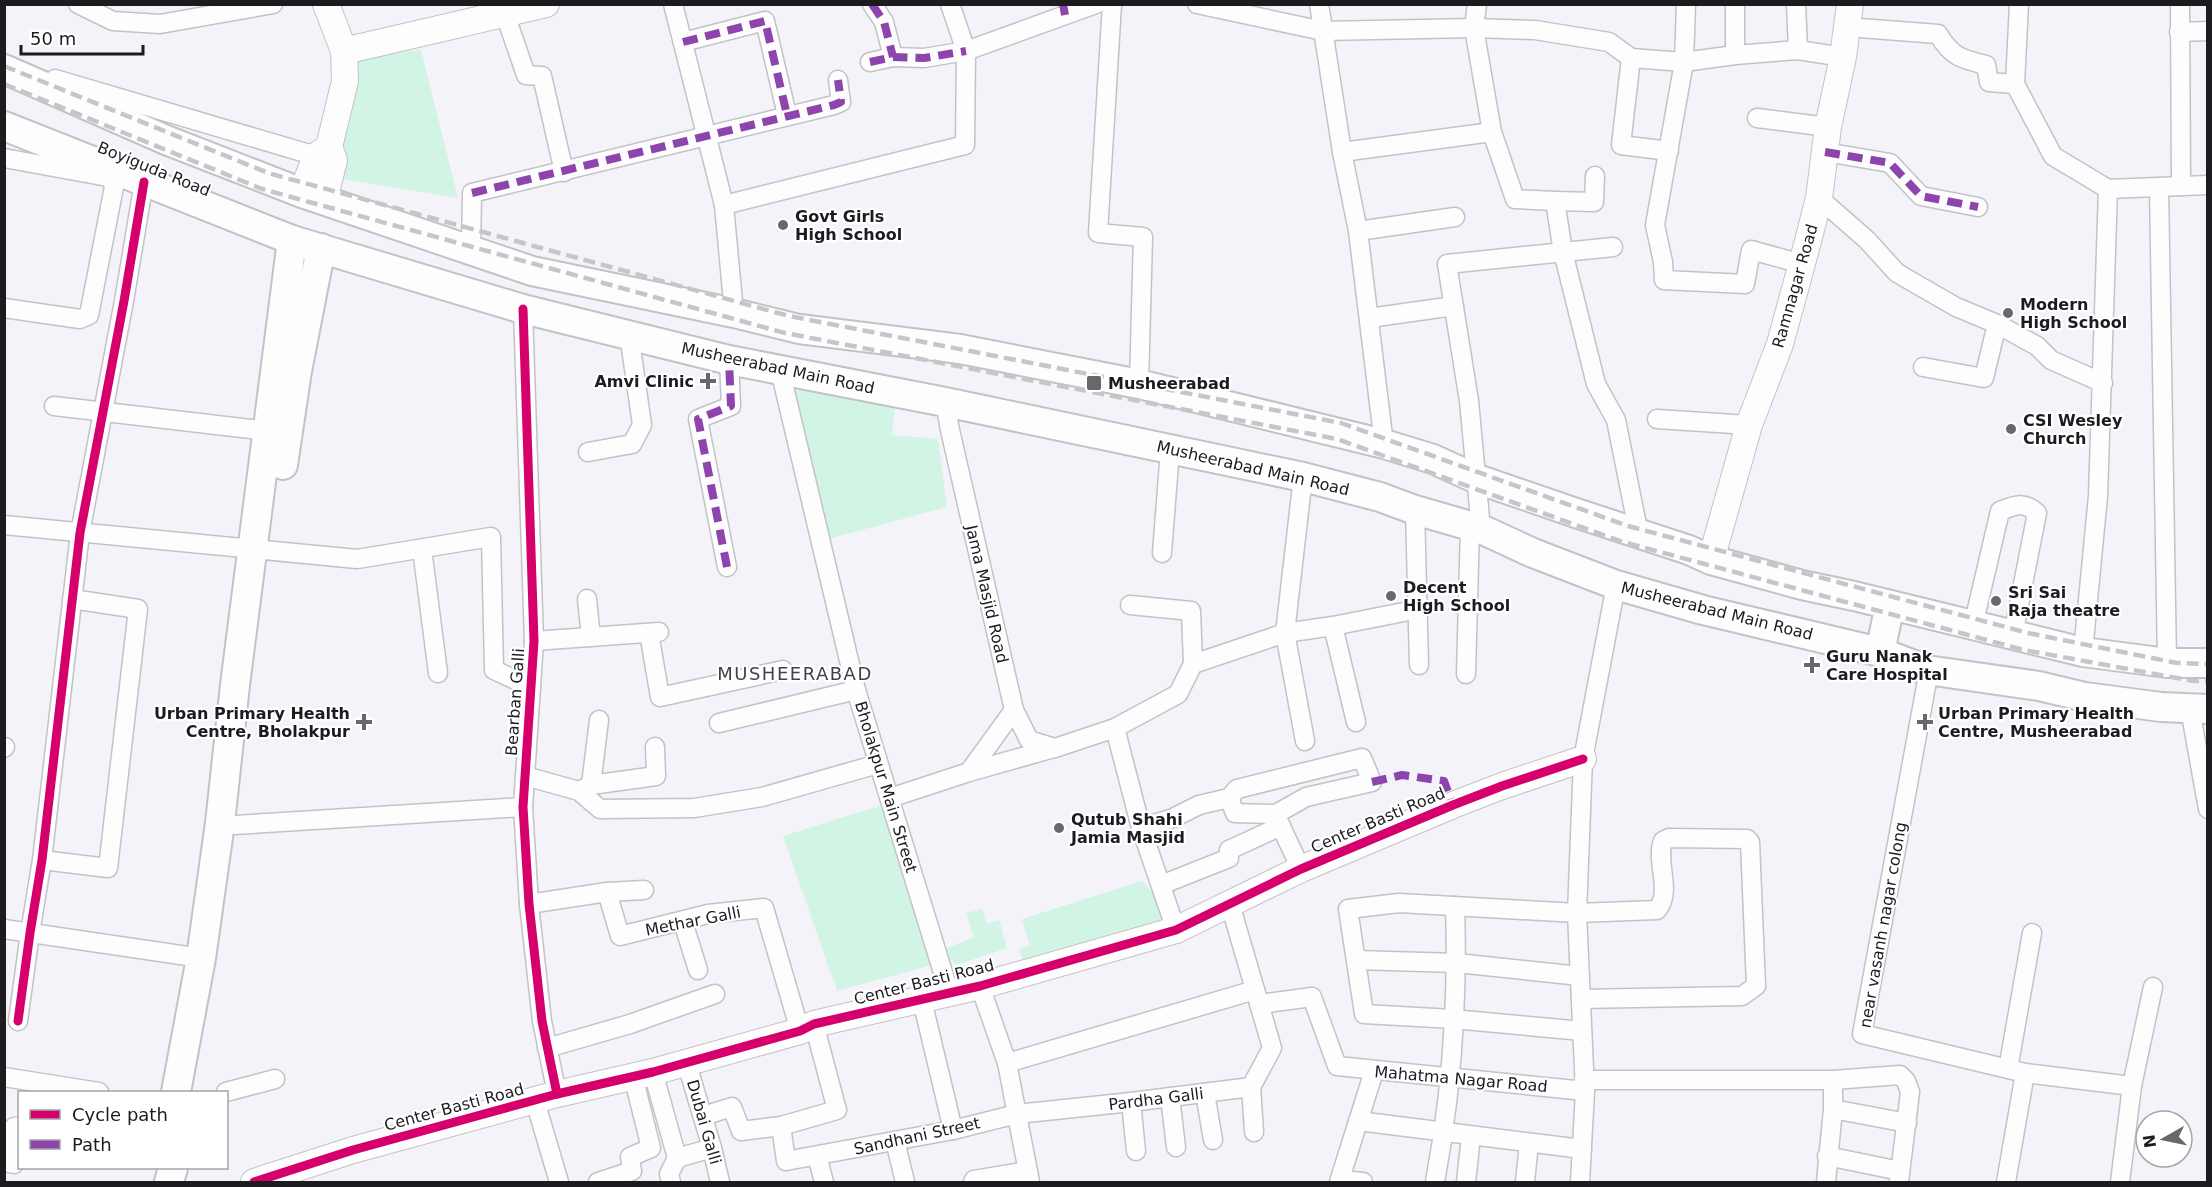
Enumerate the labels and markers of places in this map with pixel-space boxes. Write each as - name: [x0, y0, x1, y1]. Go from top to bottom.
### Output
- place label: Govt Girls High School: [795, 207, 902, 244]
- marker: Govt Girls High School: [776, 218, 790, 232]
- place label: Modern High School: [2020, 295, 2127, 332]
- marker: Modern High School: [2001, 306, 2015, 320]
- place label: Amvi Clinic: [594, 372, 694, 391]
- marker: Amvi Clinic: [699, 372, 717, 390]
- marker: Musheerabad: [1085, 374, 1103, 392]
- place label: Musheerabad: [1108, 374, 1230, 393]
- place label: CSI Wesley Church: [2023, 411, 2123, 448]
- marker: CSI Wesley Church: [2004, 422, 2018, 436]
- place label: Decent High School: [1403, 578, 1510, 615]
- place label: Sri Sai Raja theatre: [2008, 583, 2120, 620]
- marker: Decent High School: [1384, 589, 1398, 603]
- marker: Sri Sai Raja theatre: [1989, 594, 2003, 608]
- place label: Guru Nanak Care Hospital: [1826, 647, 1948, 684]
- marker: Guru Nanak Care Hospital: [1803, 656, 1821, 674]
- place label: Urban Primary Health Centre, Bholakpur: [154, 704, 350, 741]
- place label: Urban Primary Health Centre, Musheerabad: [1938, 704, 2134, 741]
- marker: Urban Primary Health Centre, Bholakpur: [355, 713, 373, 731]
- marker: Urban Primary Health Centre, Musheerabad: [1916, 713, 1934, 731]
- place label: Qutub Shahi Jamia Masjid: [1070, 810, 1185, 847]
- marker: Qutub Shahi Jamia Masjid: [1052, 821, 1066, 835]

